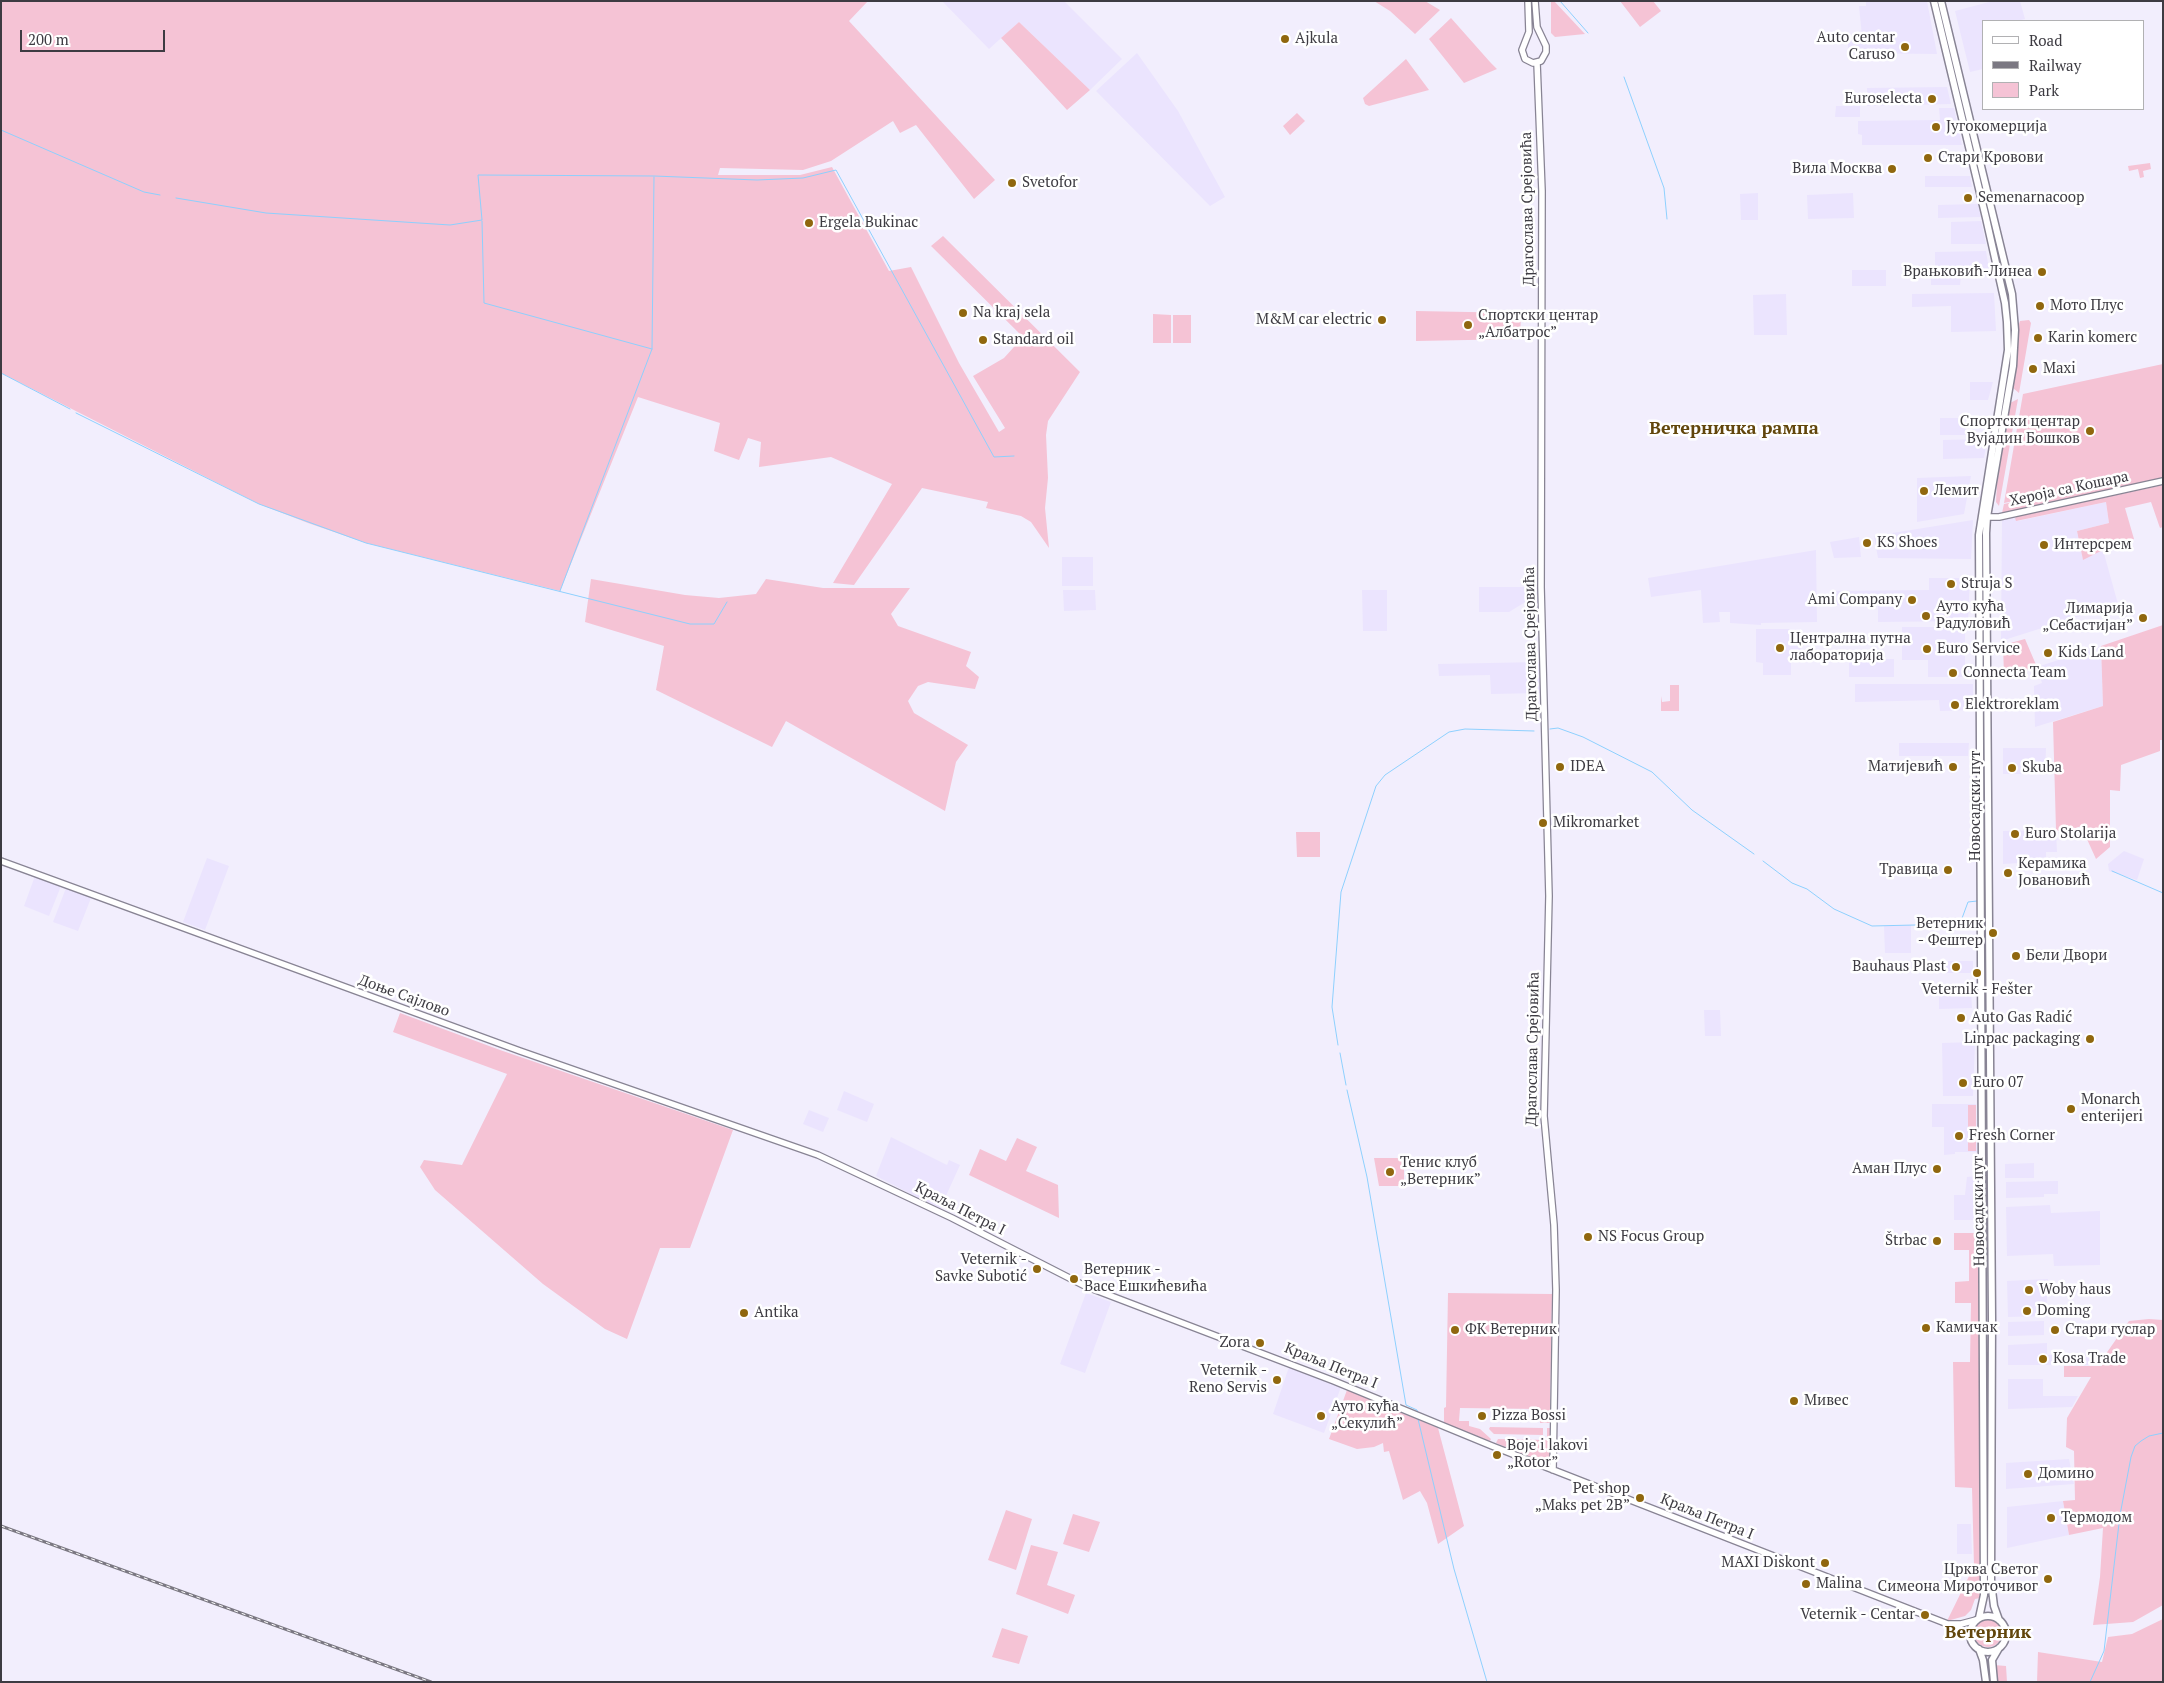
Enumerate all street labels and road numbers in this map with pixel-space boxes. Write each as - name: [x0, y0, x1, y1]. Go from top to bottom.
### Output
- street label: Драгослава Срејовића: [1518, 132, 1538, 286]
- street label: Хероја са Кошара: [2008, 468, 2130, 510]
- street label: Драгослава Срејовића: [1521, 567, 1541, 721]
- street label: Новосадски пут: [1967, 751, 1985, 861]
- street label: Доње Сајлово: [356, 971, 452, 1021]
- street label: Драгослава Срејовића: [1523, 972, 1543, 1126]
- street label: Новосадски пут: [1969, 1155, 1989, 1267]
- street label: Краља Петра I: [912, 1179, 1008, 1239]
- street label: Краља Петра I: [1282, 1339, 1380, 1393]
- street label: Краља Петра I: [1658, 1490, 1756, 1544]

